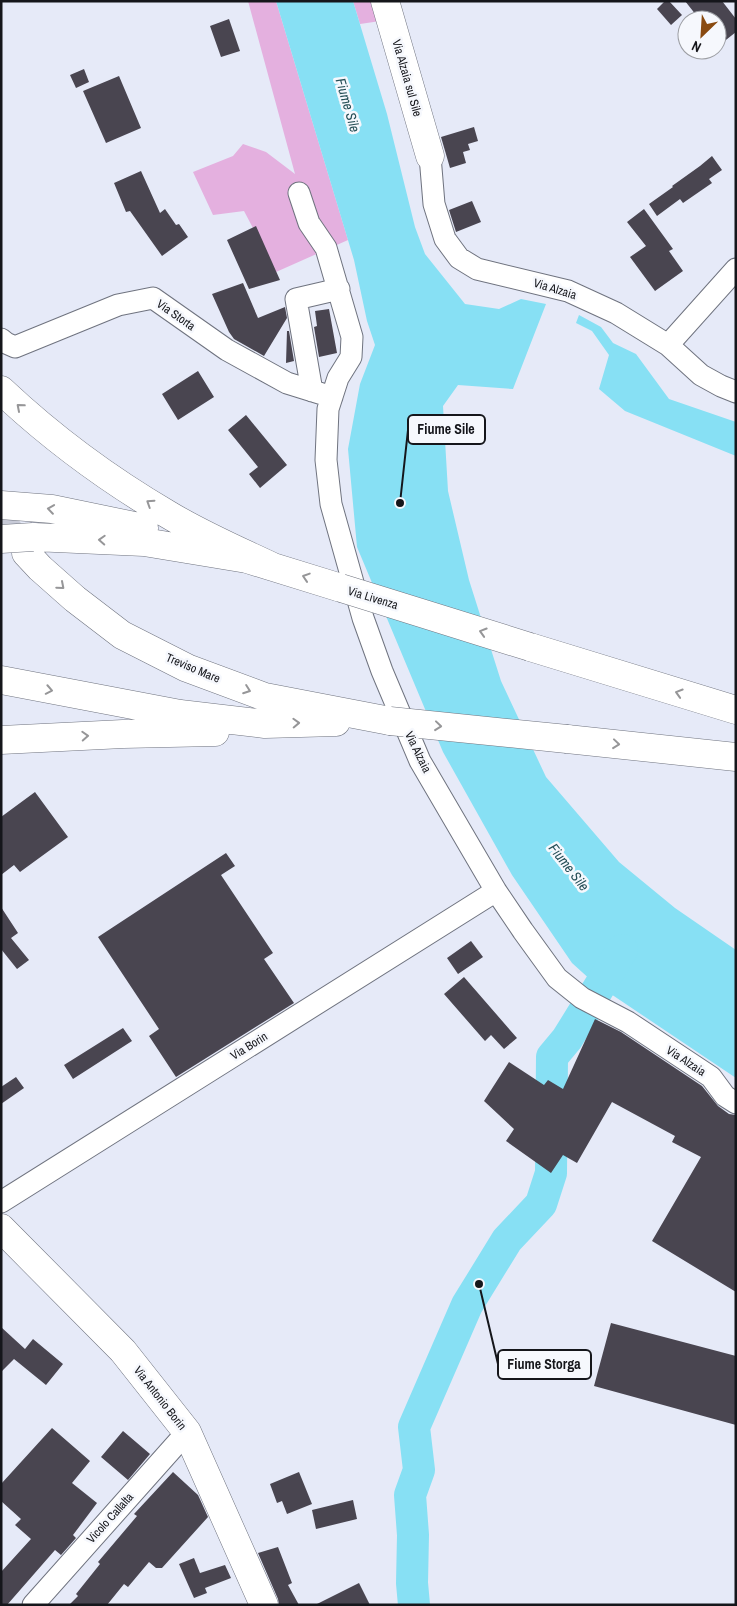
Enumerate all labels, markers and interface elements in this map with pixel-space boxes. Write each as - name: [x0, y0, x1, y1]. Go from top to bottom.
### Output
- north arrow: [677, 10, 727, 60]
- text: N: [689, 37, 704, 57]
- street label: Via Alzaia sul Sile: [388, 38, 426, 118]
- water label: Fiume Sile: [332, 76, 364, 134]
- street label: Via Alzaia: [532, 275, 579, 303]
- street label: Via Storta: [154, 296, 199, 334]
- one-way arrow: [16, 404, 25, 413]
- callout: Fiume Sile: [408, 415, 485, 444]
- text: Fiume Sile: [417, 420, 475, 438]
- one-way arrow: [147, 500, 156, 510]
- one-way arrow: [47, 505, 56, 515]
- one-way arrow: [98, 534, 106, 545]
- one-way arrow: [303, 573, 311, 583]
- one-way arrow: [55, 581, 64, 589]
- street label: Via Livenza: [346, 583, 401, 613]
- one-way arrow: [480, 628, 488, 638]
- street label: Treviso Mare: [163, 649, 223, 687]
- one-way arrow: [45, 684, 53, 694]
- one-way arrow: [242, 684, 251, 694]
- one-way arrow: [675, 688, 683, 698]
- one-way arrow: [292, 718, 300, 728]
- one-way arrow: [435, 720, 443, 731]
- street label: Via Alzaia: [401, 729, 435, 776]
- one-way arrow: [81, 730, 89, 741]
- one-way arrow: [612, 738, 620, 749]
- water label: Fiume Sile: [545, 840, 593, 894]
- street label: Via Borin: [227, 1028, 271, 1064]
- street label: Via Alzaia: [663, 1042, 709, 1080]
- callout: Fiume Storga: [498, 1350, 591, 1379]
- text: Fiume Storga: [507, 1355, 581, 1373]
- street label: Via Antonio Borin: [130, 1363, 190, 1433]
- street label: Vicolo Callalta: [83, 1489, 137, 1547]

